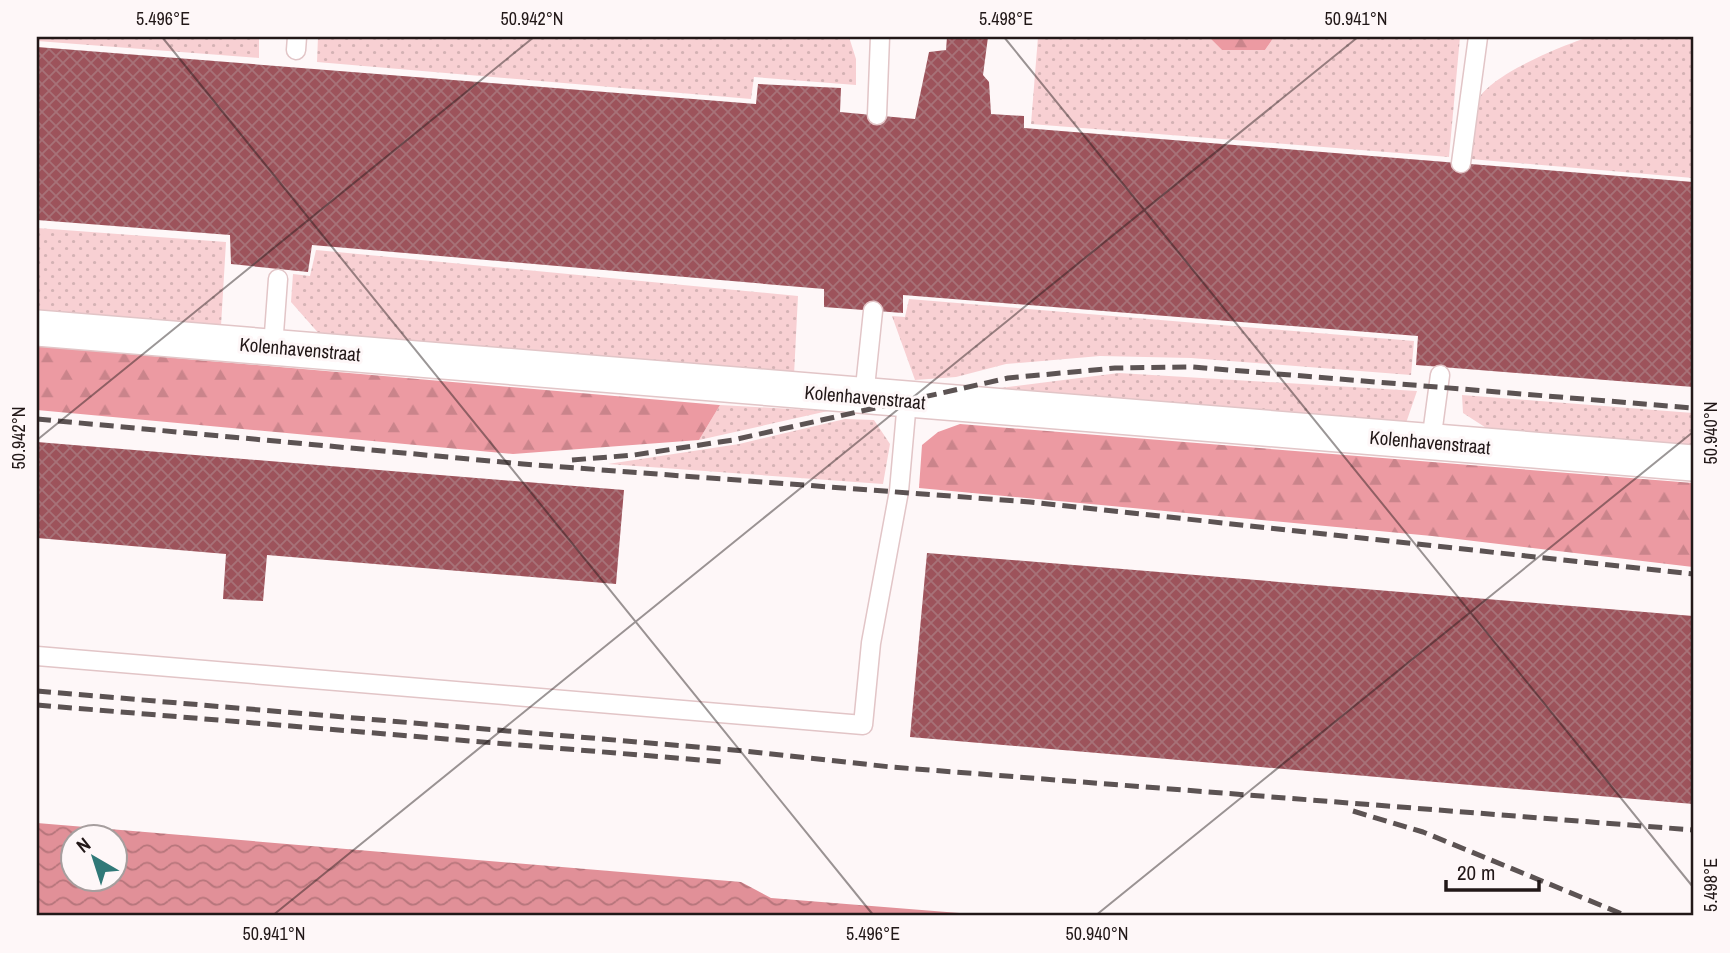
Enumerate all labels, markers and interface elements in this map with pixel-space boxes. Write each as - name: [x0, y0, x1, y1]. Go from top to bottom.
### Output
- text: 5.496°E: [136, 6, 190, 31]
- text: 50.942°N: [501, 6, 564, 31]
- text: 5.498°E: [979, 6, 1033, 31]
- text: 50.941°N: [1325, 6, 1388, 31]
- street label: Kolenhavenstraat: [238, 331, 362, 367]
- street label: Kolenhavenstraat: [803, 379, 927, 415]
- text: 50.940°N: [1698, 402, 1723, 465]
- text: 50.942°N: [6, 407, 31, 470]
- street label: Kolenhavenstraat: [1368, 424, 1492, 460]
- north arrow: [60, 824, 130, 894]
- text: N: [71, 831, 96, 858]
- scale bar: [1446, 848, 1539, 892]
- text: 20 m: [1457, 858, 1495, 887]
- text: 5.498°E: [1698, 858, 1723, 912]
- text: 50.941°N: [243, 921, 306, 946]
- text: 5.496°E: [846, 921, 900, 946]
- text: 50.940°N: [1066, 921, 1129, 946]

